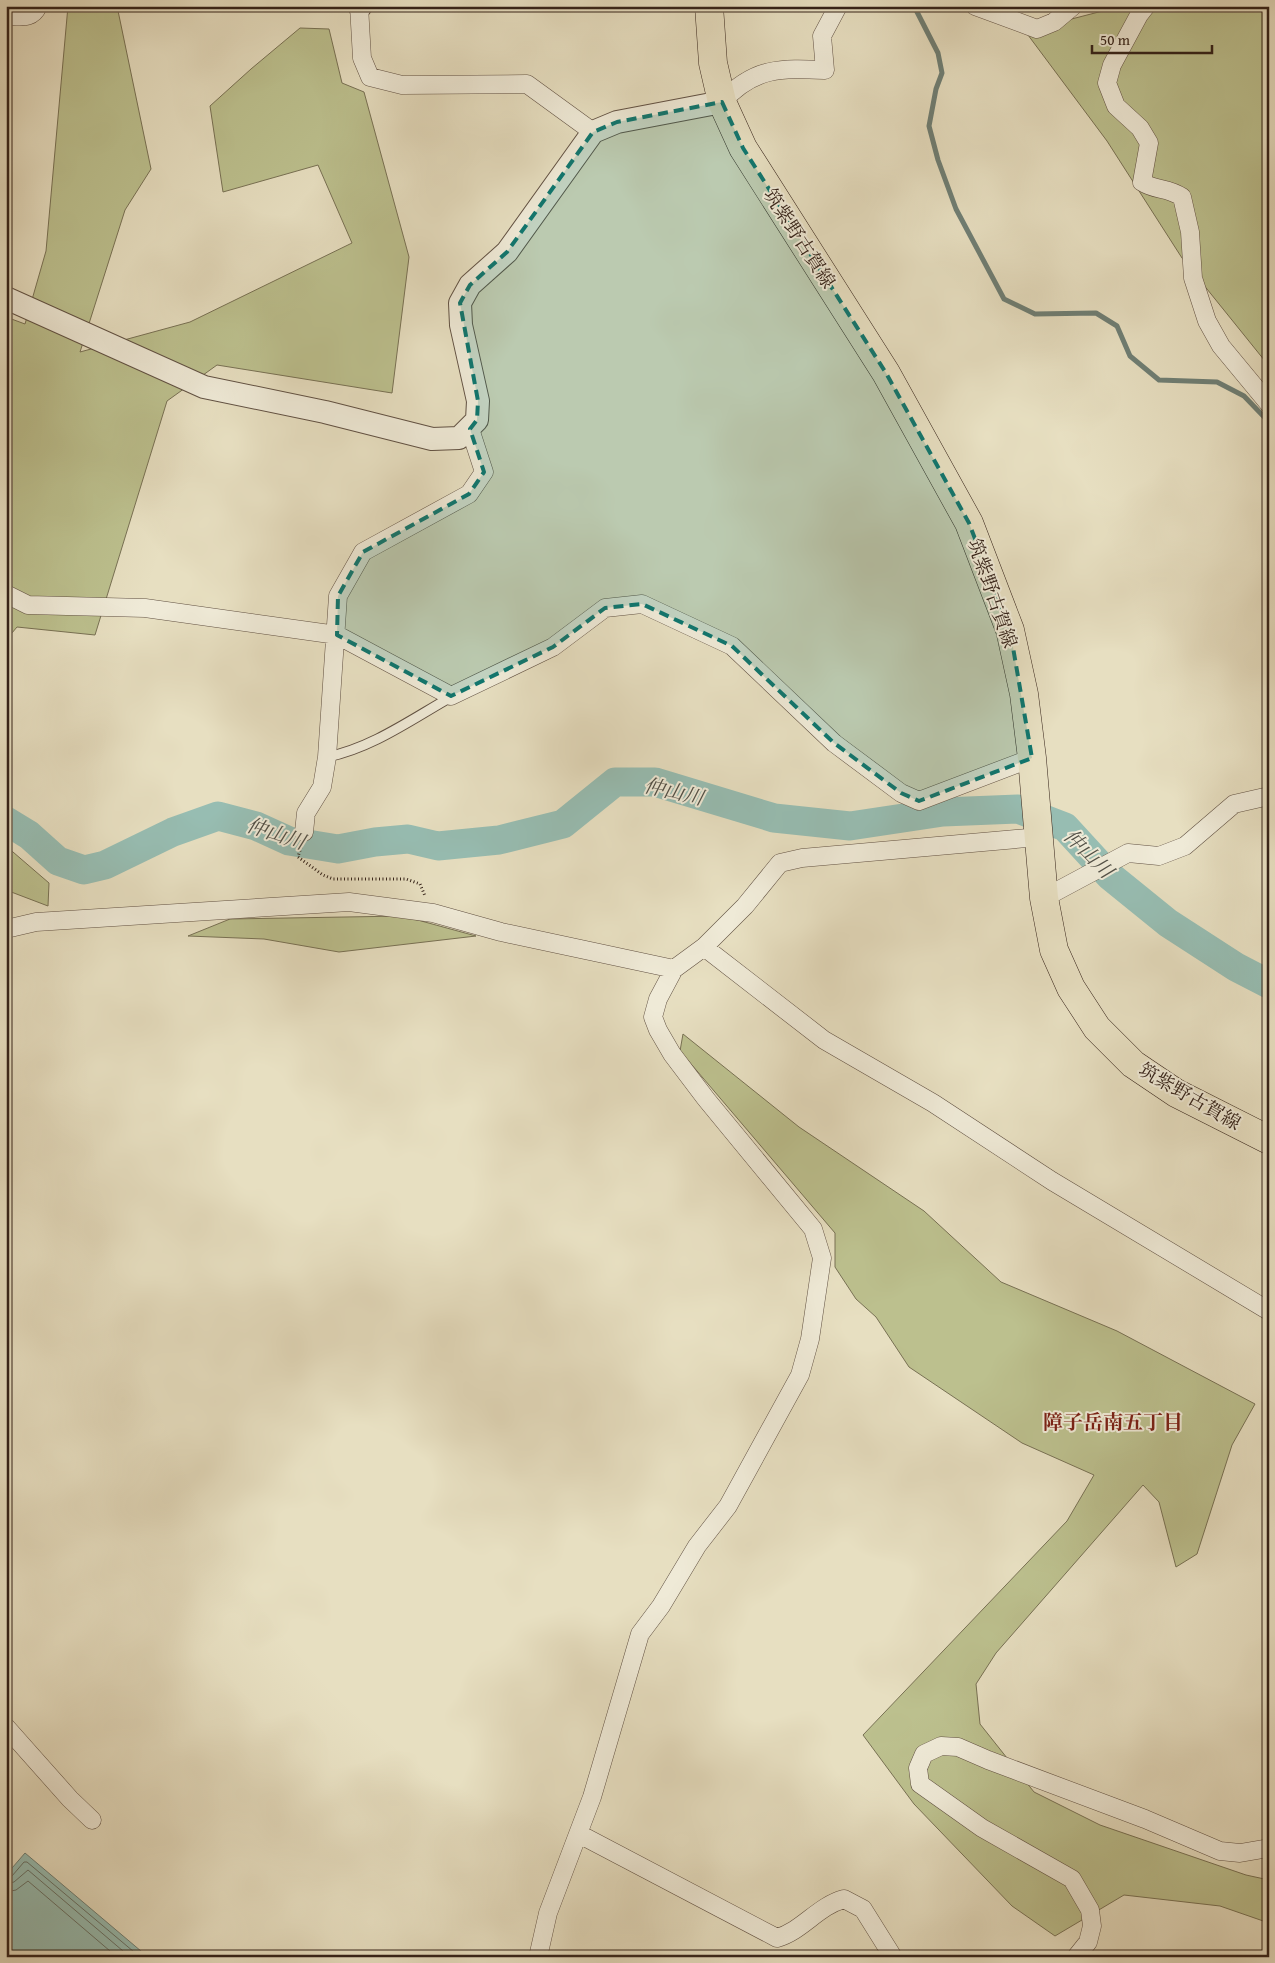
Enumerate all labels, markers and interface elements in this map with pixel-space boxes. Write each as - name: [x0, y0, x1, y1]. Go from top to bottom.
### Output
- scale bar: [1092, 22, 1212, 54]
- text: 50 m: [1100, 29, 1131, 50]
- street label: 筑紫野古賀線: [757, 183, 843, 293]
- street label: 筑紫野古賀線: [961, 535, 1025, 651]
- water label: 仲山川: [642, 770, 708, 812]
- water label: 仲山川: [243, 810, 311, 857]
- water label: 仲山川: [1058, 822, 1122, 886]
- street label: 筑紫野古賀線: [1134, 1055, 1246, 1137]
- district label: 障子岳南五丁目: [1043, 1407, 1183, 1436]

